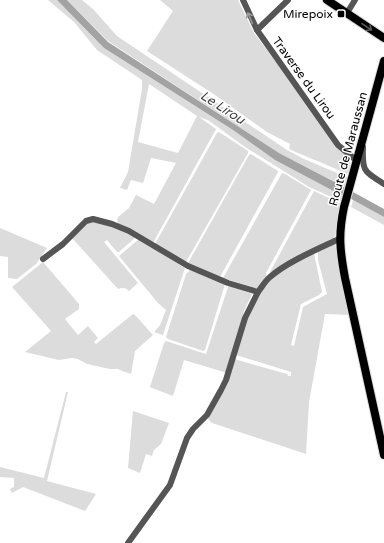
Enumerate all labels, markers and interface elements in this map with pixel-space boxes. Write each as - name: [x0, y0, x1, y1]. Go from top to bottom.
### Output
- place label: Mirepoix: [283, 7, 333, 21]
- marker: Mirepoix: [336, 9, 346, 19]
- one-way arrow: [246, 13, 254, 25]
- one-way arrow: [361, 23, 372, 31]
- street label: Traverse du Lirou: [270, 34, 338, 122]
- water label: Le Lirou: [197, 88, 248, 129]
- street label: Route de Maraussan: [326, 90, 370, 208]

